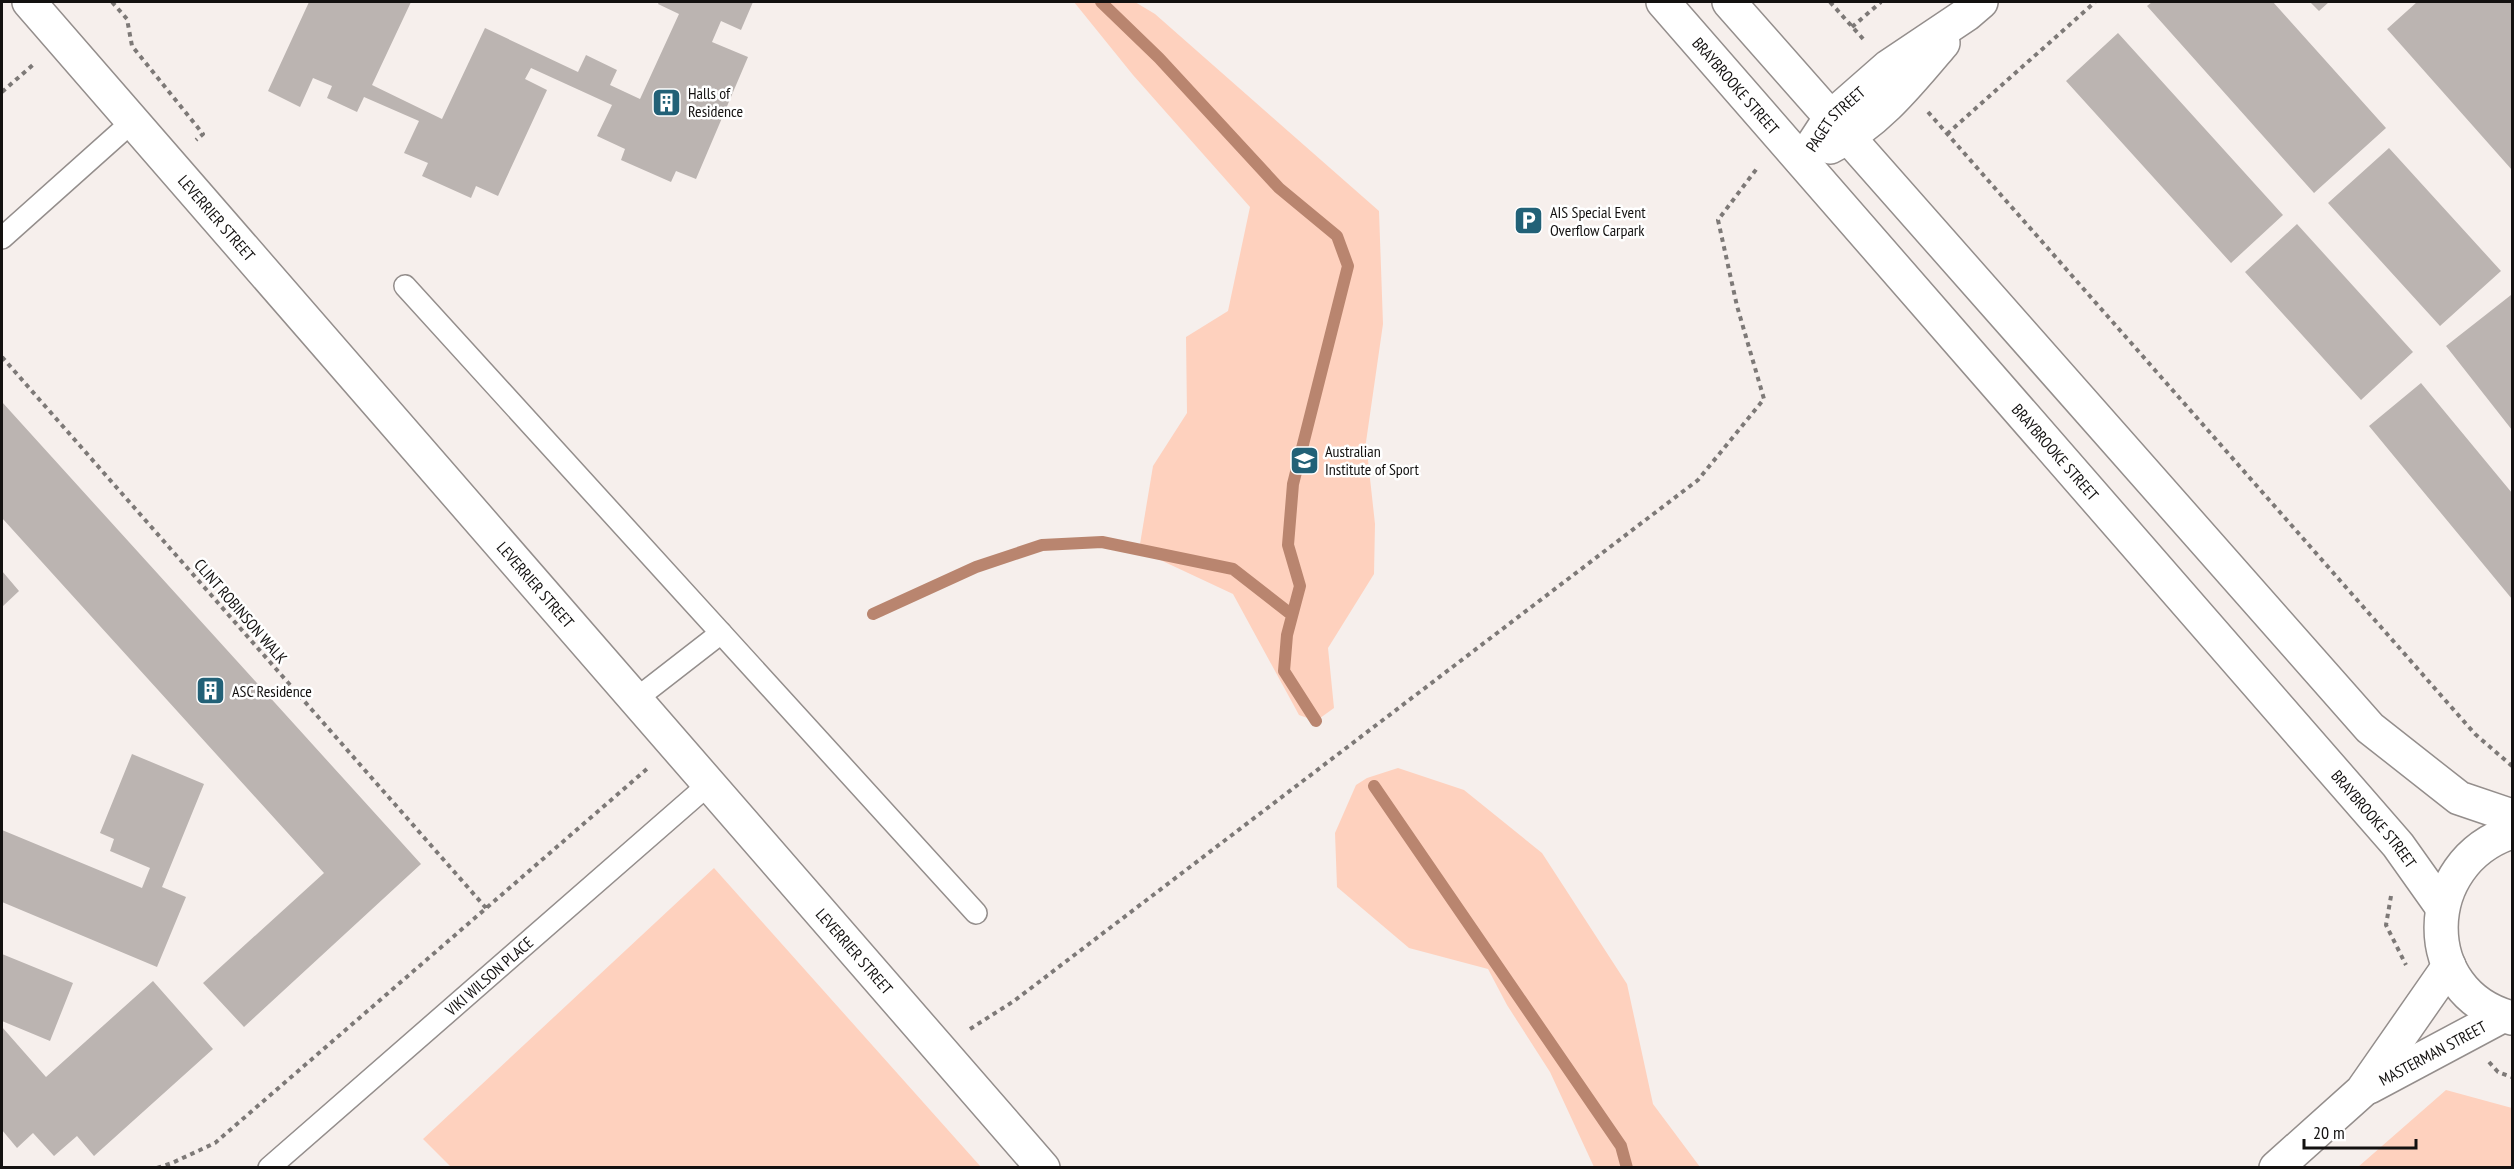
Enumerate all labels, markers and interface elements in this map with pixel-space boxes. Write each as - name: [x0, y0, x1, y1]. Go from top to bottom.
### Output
- street label: BRAYBROOKE STREET: [1688, 33, 1784, 138]
- street label: PAGET STREET: [1801, 82, 1869, 155]
- place label: Halls of Residence: [688, 83, 743, 121]
- building icon: Halls of Residence: [651, 86, 683, 118]
- street label: LEVERRIER STREET: [174, 171, 259, 265]
- place label: AIS Special Event Overflow Carpark: [1550, 202, 1646, 240]
- parking icon: AIS Special Event Overflow Carpark: [1513, 205, 1545, 237]
- street label: BRAYBROOKE STREET: [2008, 399, 2103, 505]
- place label: Australian Institute of Sport: [1325, 441, 1419, 479]
- school or university icon: Australian Institute of Sport: [1288, 444, 1320, 476]
- street label: LEVERRIER STREET: [493, 537, 578, 632]
- street label: CLINT ROBINSON WALK: [190, 555, 292, 667]
- building icon: ASC Residence: [195, 675, 227, 707]
- place label: ASC Residence: [232, 681, 312, 701]
- street label: BRAYBROOKE STREET: [2327, 766, 2421, 872]
- street label: LEVERRIER STREET: [812, 904, 897, 998]
- street label: VIKI WILSON PLACE: [440, 932, 537, 1020]
- street label: MASTERMAN STREET: [2375, 1016, 2490, 1090]
- scale bar: [2304, 1112, 2416, 1150]
- text: 20 m: [2313, 1121, 2345, 1144]

